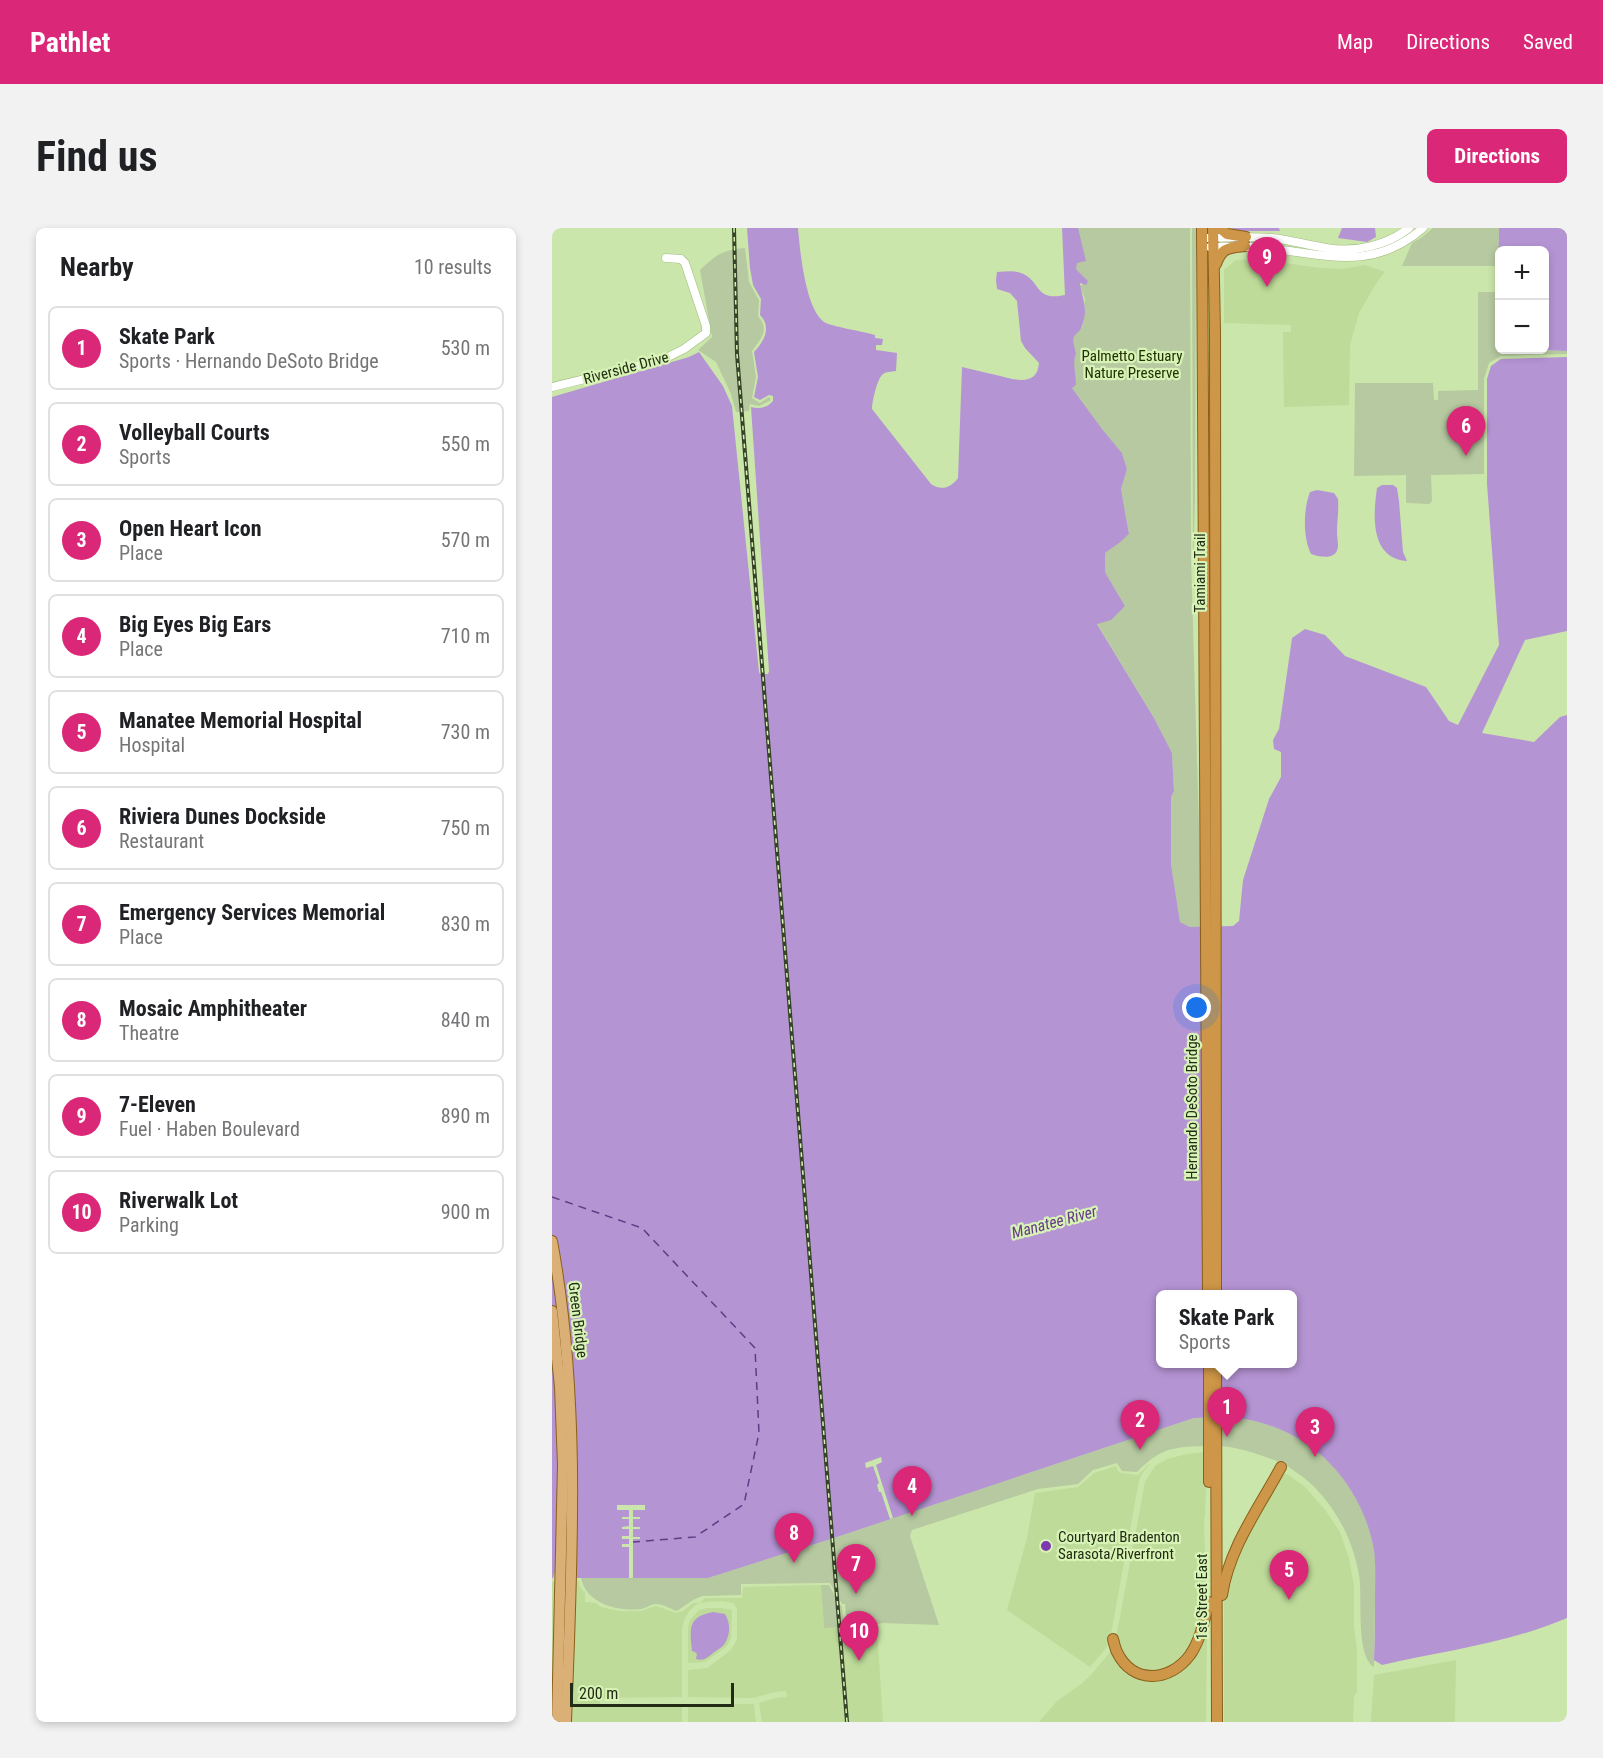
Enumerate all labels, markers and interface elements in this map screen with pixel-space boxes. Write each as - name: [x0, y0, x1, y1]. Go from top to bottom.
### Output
- text: Pathlet: [30, 26, 110, 59]
- text: Map: [1337, 30, 1373, 54]
- text: Directions: [1406, 30, 1490, 54]
- text: Saved: [1523, 30, 1573, 54]
- button: Directions: [1427, 129, 1567, 183]
- text: Find us: [36, 132, 157, 181]
- pin: 9: [1248, 238, 1286, 287]
- map controls: [1495, 246, 1549, 354]
- button: +: [1495, 246, 1549, 300]
- text: Nearby: [60, 252, 134, 282]
- text: 10 results: [414, 255, 492, 279]
- button: −: [1495, 300, 1549, 354]
- text: Skate Park: [119, 324, 215, 349]
- text: 1: [76, 336, 87, 360]
- text: 530 m: [441, 336, 490, 360]
- park label: Palmetto Estuary Nature Preserve: [1081, 347, 1183, 382]
- street label: Riverside Drive: [581, 348, 671, 388]
- text: Sports · Hernando DeSoto Bridge: [119, 349, 379, 373]
- pin: 6: [1446, 406, 1486, 456]
- text: Volleyball Courts: [119, 420, 270, 445]
- text: 2: [76, 432, 87, 456]
- text: 550 m: [441, 432, 490, 456]
- text: Sports: [119, 445, 171, 469]
- text: Open Heart Icon: [119, 516, 261, 541]
- text: 3: [76, 528, 87, 552]
- text: 570 m: [441, 528, 490, 552]
- street label: Tamiami Trail: [1191, 533, 1209, 613]
- text: Place: [119, 541, 163, 565]
- text: Big Eyes Big Ears: [119, 612, 271, 637]
- text: 4: [76, 624, 87, 648]
- text: 710 m: [441, 624, 490, 648]
- text: Place: [119, 637, 163, 661]
- text: Manatee Memorial Hospital: [119, 708, 362, 733]
- text: 5: [76, 720, 87, 744]
- text: 730 m: [441, 720, 490, 744]
- text: Hospital: [119, 733, 185, 757]
- text: Riviera Dunes Dockside: [119, 804, 326, 829]
- text: 6: [76, 816, 87, 840]
- text: 750 m: [441, 816, 490, 840]
- text: Restaurant: [119, 829, 204, 853]
- text: Emergency Services Memorial: [119, 900, 385, 925]
- text: 7: [76, 912, 87, 936]
- text: 830 m: [441, 912, 490, 936]
- text: Place: [119, 925, 163, 949]
- your location: [1182, 993, 1211, 1022]
- text: Mosaic Amphitheater: [119, 996, 307, 1021]
- text: 8: [76, 1008, 87, 1032]
- text: 840 m: [441, 1008, 490, 1032]
- text: Theatre: [119, 1021, 179, 1045]
- street label: Hernando DeSoto Bridge: [1183, 1034, 1201, 1180]
- text: 7-Eleven: [119, 1092, 196, 1117]
- text: 9: [76, 1104, 87, 1128]
- text: 890 m: [441, 1104, 490, 1128]
- text: Fuel · Haben Boulevard: [119, 1117, 300, 1141]
- text: Riverwalk Lot: [119, 1188, 238, 1213]
- text: 10: [71, 1200, 92, 1224]
- text: 900 m: [441, 1200, 490, 1224]
- water label: Manatee River: [1009, 1201, 1100, 1242]
- text: Parking: [119, 1213, 179, 1237]
- street label: Green Bridge: [564, 1281, 592, 1359]
- popup: [1156, 1290, 1297, 1368]
- text: Skate Park: [1179, 1305, 1274, 1330]
- text: Sports: [1179, 1330, 1231, 1354]
- pin: 1: [1208, 1388, 1246, 1437]
- pin: 2: [1120, 1400, 1160, 1450]
- pin: 3: [1296, 1408, 1335, 1457]
- pin: 4: [892, 1466, 932, 1516]
- pin: 8: [774, 1514, 814, 1563]
- place label: Courtyard Bradenton Sarasota/Riverfront: [1058, 1528, 1180, 1563]
- marker: Courtyard Bradenton Sarasota/Riverfront: [1039, 1539, 1053, 1553]
- pin: 7: [836, 1544, 876, 1594]
- pin: 5: [1270, 1550, 1308, 1600]
- street label: 1st Street East: [1193, 1554, 1211, 1640]
- pin: 10: [840, 1612, 878, 1661]
- scale bar: [570, 1680, 734, 1708]
- text: 200 m: [579, 1684, 618, 1703]

